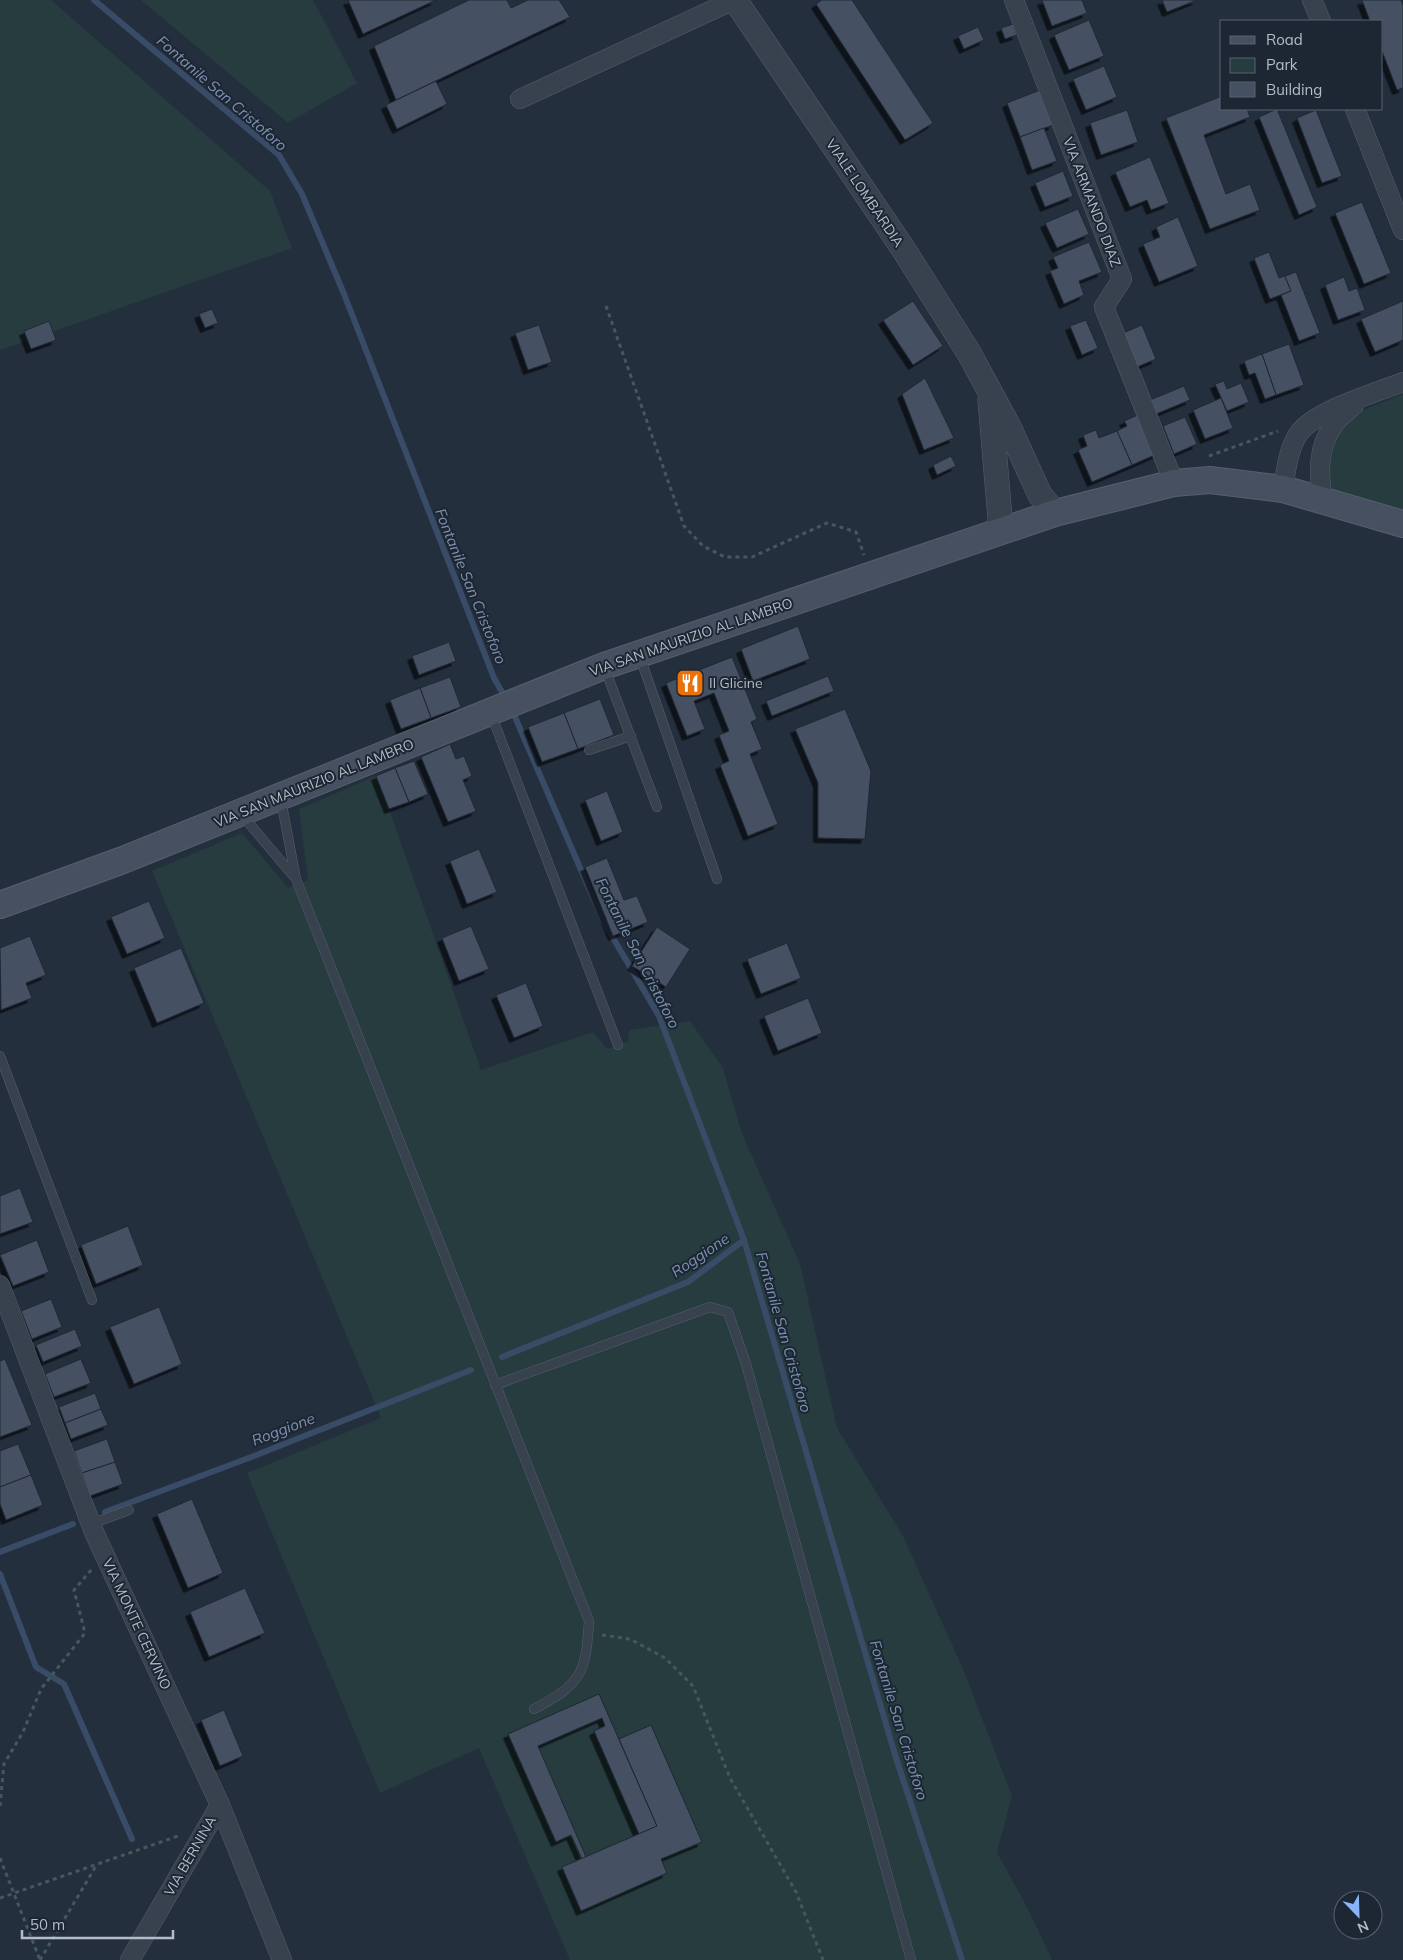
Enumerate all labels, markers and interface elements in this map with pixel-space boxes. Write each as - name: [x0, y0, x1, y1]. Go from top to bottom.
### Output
- legend: [1220, 20, 1383, 110]
- text: Road: [1266, 30, 1303, 49]
- water label: Fontanile San Cristoforo: [153, 31, 291, 155]
- text: Park: [1266, 55, 1298, 74]
- text: Building: [1266, 80, 1322, 99]
- street label: VIALE LOMBARDIA: [822, 135, 908, 251]
- street label: VIA ARMANDO DIAZ: [1059, 135, 1125, 269]
- water label: Fontanile San Cristoforo: [431, 505, 511, 667]
- street label: VIA SAN MAURIZIO AL LAMBRO: [587, 594, 795, 680]
- restaurant icon: Il Glicine: [675, 668, 705, 698]
- place label: Il Glicine: [709, 674, 763, 692]
- street label: VIA SAN MAURIZIO AL LAMBRO: [212, 735, 416, 831]
- water label: Fontanile San Cristoforo: [592, 875, 684, 1032]
- water label: Roggione: [667, 1229, 733, 1281]
- water label: Fontanile San Cristoforo: [752, 1249, 816, 1415]
- water label: Roggione: [249, 1408, 317, 1450]
- street label: VIA MONTE CERVINO: [99, 1555, 175, 1693]
- water label: Fontanile San Cristoforo: [866, 1638, 933, 1803]
- street label: VIA BERNINA: [160, 1812, 221, 1899]
- north arrow: [1333, 1890, 1383, 1940]
- scale bar: [22, 1908, 174, 1940]
- text: 50 m: [30, 1915, 65, 1934]
- text: N: [1355, 1917, 1371, 1937]

